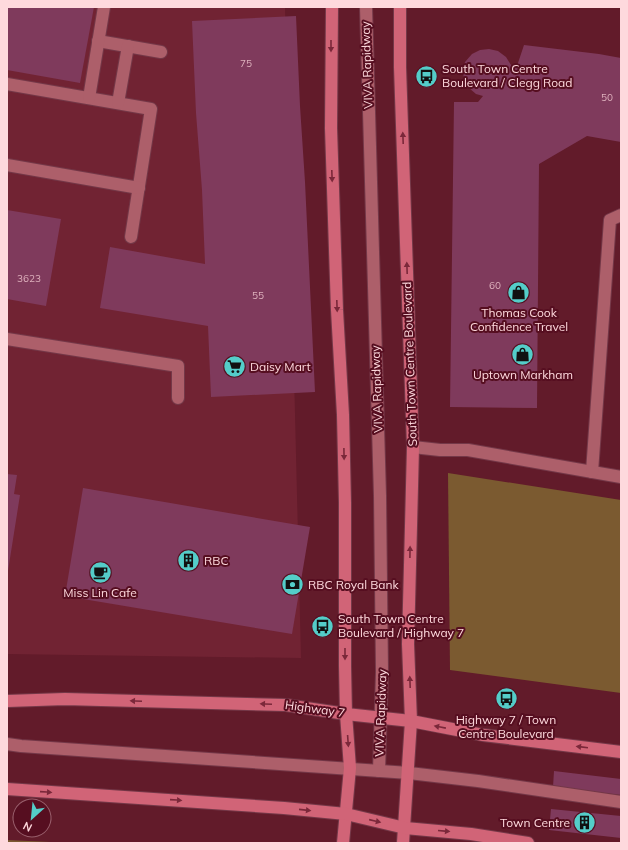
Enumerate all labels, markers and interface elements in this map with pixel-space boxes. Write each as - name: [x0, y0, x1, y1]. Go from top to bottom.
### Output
- street label: VIVA Rapidway: [357, 20, 376, 109]
- one-way arrow: [328, 40, 334, 53]
- house number: 75: [240, 57, 252, 70]
- place label: South Town Centre Boulevard / Clegg Road: [442, 61, 573, 90]
- bus stop icon: South Town Centre Boulevard / Clegg Road: [414, 63, 440, 89]
- house number: 50: [601, 91, 613, 104]
- one-way arrow: [399, 132, 406, 144]
- one-way arrow: [329, 170, 336, 182]
- one-way arrow: [404, 261, 410, 274]
- house number: 3623: [17, 272, 41, 285]
- house number: 60: [489, 279, 501, 292]
- shop icon: Thomas Cook Confidence Travel: [506, 279, 532, 305]
- street label: South Town Centre Boulevard: [399, 281, 420, 447]
- house number: 55: [252, 289, 264, 302]
- one-way arrow: [334, 300, 340, 313]
- place label: Thomas Cook Confidence Travel: [470, 305, 568, 334]
- shop icon: Uptown Markham: [510, 341, 536, 367]
- street label: VIVA Rapidway: [367, 344, 386, 433]
- supermarket icon: Daisy Mart: [222, 354, 248, 380]
- place label: Daisy Mart: [250, 359, 311, 374]
- place label: Uptown Markham: [473, 367, 573, 382]
- one-way arrow: [341, 448, 347, 461]
- one-way arrow: [407, 546, 414, 558]
- building icon: RBC: [175, 548, 201, 574]
- place label: RBC: [204, 553, 229, 568]
- cafe icon: Miss Lin Cafe: [87, 559, 113, 585]
- bank icon: RBC Royal Bank: [279, 572, 305, 598]
- place label: RBC Royal Bank: [308, 577, 400, 592]
- place label: Miss Lin Cafe: [63, 585, 137, 600]
- place label: South Town Centre Boulevard / Highway 7: [338, 611, 464, 640]
- bus stop icon: South Town Centre Boulevard / Highway 7: [310, 613, 336, 639]
- one-way arrow: [342, 648, 348, 661]
- street label: VIVA Rapidway: [371, 668, 390, 757]
- one-way arrow: [407, 675, 413, 688]
- bus stop icon: Highway 7 / Town Centre Boulevard: [493, 686, 519, 712]
- street label: Highway 7: [284, 697, 346, 720]
- one-way arrow: [129, 698, 142, 704]
- one-way arrow: [259, 701, 272, 707]
- place label: Highway 7 / Town Centre Boulevard: [456, 712, 556, 741]
- one-way arrow: [434, 724, 446, 730]
- one-way arrow: [345, 735, 352, 747]
- one-way arrow: [576, 744, 588, 750]
- one-way arrow: [40, 788, 52, 795]
- one-way arrow: [170, 797, 182, 804]
- north arrow: [12, 798, 52, 838]
- one-way arrow: [299, 807, 311, 813]
- building icon: Town Centre: [572, 810, 598, 836]
- place label: Town Centre: [500, 815, 570, 830]
- one-way arrow: [370, 818, 382, 824]
- text: N: [21, 819, 34, 835]
- one-way arrow: [438, 828, 450, 835]

